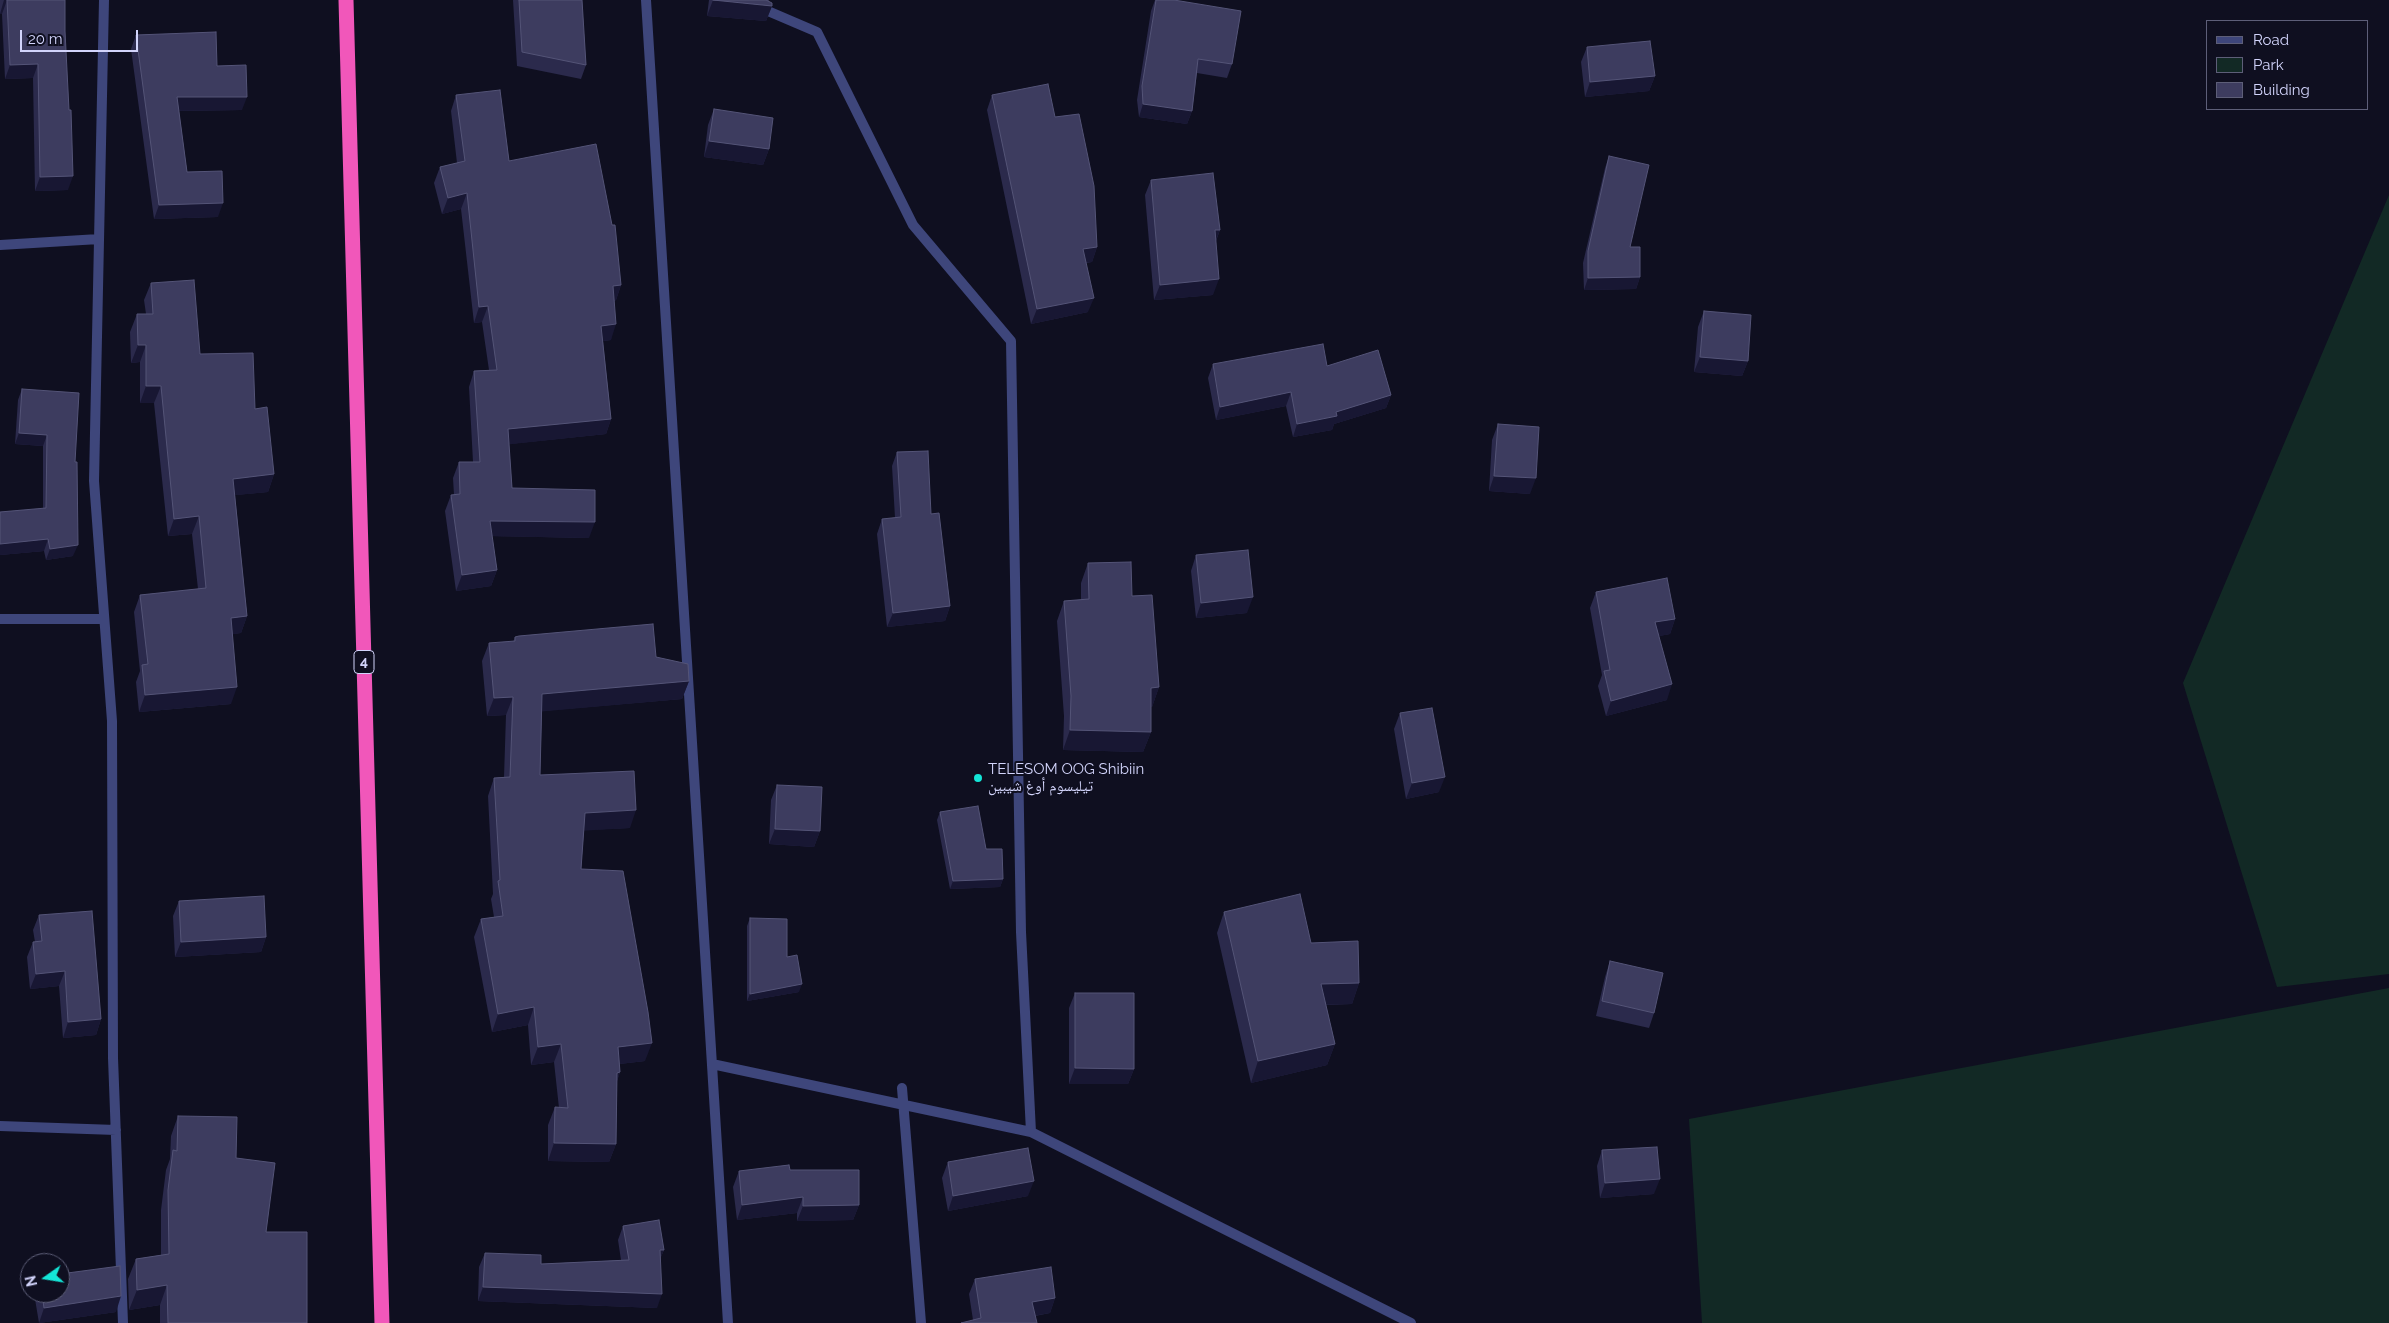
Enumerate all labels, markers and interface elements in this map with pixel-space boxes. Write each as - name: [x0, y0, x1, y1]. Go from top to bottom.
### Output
- scale bar: [22, 20, 140, 52]
- legend: [2206, 20, 2369, 110]
- text: 20 m: [28, 30, 63, 48]
- text: Road: [2253, 31, 2289, 49]
- text: Park: [2253, 56, 2284, 74]
- text: Building: [2253, 81, 2310, 99]
- road number: 4: [354, 650, 374, 674]
- place label: TELESOM OOG Shibiin تيليسوم أوغ شيبين: [988, 760, 1144, 795]
- marker: TELESOM OOG Shibiin تيليسوم أوغ شيبين: [972, 772, 984, 784]
- north arrow: [20, 1253, 70, 1303]
- text: N: [22, 1274, 40, 1288]

